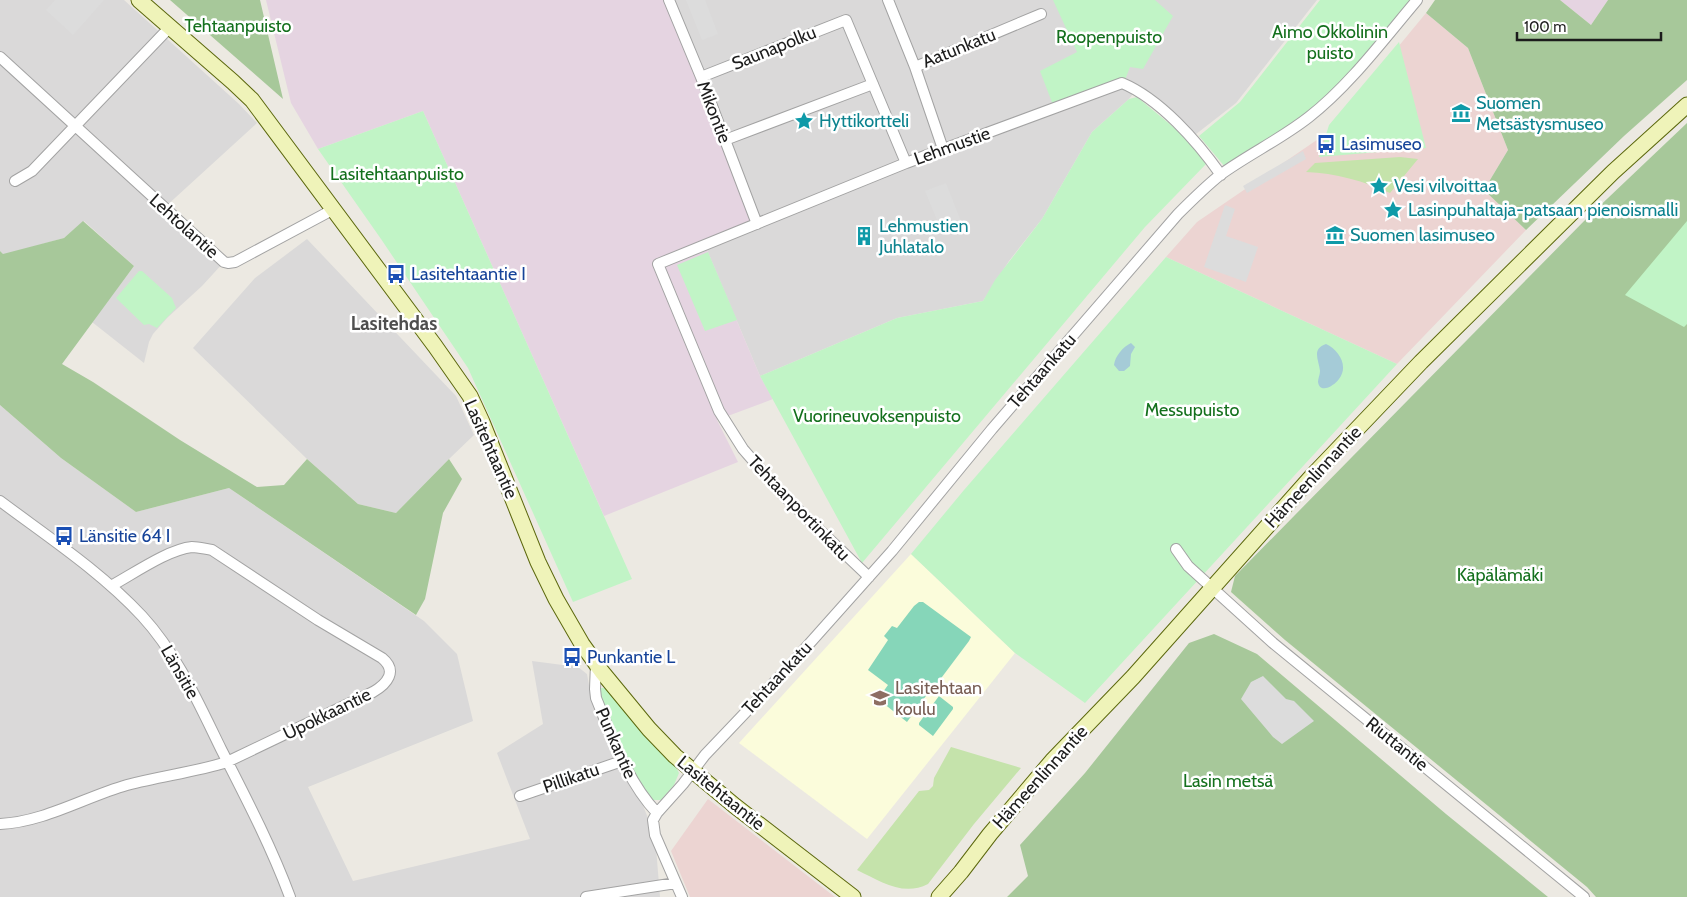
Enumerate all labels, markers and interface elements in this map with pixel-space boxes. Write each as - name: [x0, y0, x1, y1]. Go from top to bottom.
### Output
- scale bar: [1517, 10, 1661, 42]
- park label: Tehtaanpuisto: [184, 15, 292, 37]
- text: 100 m: [1524, 18, 1566, 36]
- street label: Saunapolku: [729, 21, 819, 75]
- park label: Aimo Okkolinin puisto: [1272, 21, 1388, 64]
- street label: Aatunkatu: [919, 23, 999, 73]
- park label: Roopenpuisto: [1056, 26, 1162, 48]
- street label: Mikontie: [692, 78, 736, 146]
- place label: Suomen Metsästysmuseo: [1476, 92, 1604, 135]
- museum icon: Suomen Metsästysmuseo: [1450, 102, 1472, 124]
- place icon: Hyttikortteli: [793, 110, 815, 132]
- place label: Hyttikortteli: [819, 110, 909, 132]
- street label: Lehmustie: [911, 122, 993, 170]
- bus stop icon: Lasimuseo: [1315, 133, 1337, 155]
- place label: Lasimuseo: [1341, 133, 1422, 155]
- park label: Lasitehtaanpuisto: [330, 163, 464, 185]
- place icon: Vesi vilvoittaa: [1368, 175, 1390, 197]
- place label: Vesi vilvoittaa: [1394, 175, 1497, 197]
- street label: Lehtolantie: [145, 189, 223, 263]
- place icon: Lasinpuhaltaja-patsaan pienoismalli: [1382, 199, 1404, 221]
- place label: Lasinpuhaltaja-patsaan pienoismalli: [1408, 199, 1678, 221]
- place label: Lehmustien Juhlatalo: [878, 215, 969, 258]
- museum icon: Suomen lasimuseo: [1324, 224, 1346, 246]
- place label: Suomen lasimuseo: [1350, 224, 1495, 246]
- building icon: Lehmustien Juhlatalo: [853, 225, 875, 247]
- bus stop icon: Lasitehtaantie I: [385, 263, 407, 285]
- place label: Lasitehtaantie I: [411, 263, 526, 285]
- district label: Lasitehdas: [351, 312, 437, 335]
- street label: Tehtaankatu: [1003, 329, 1081, 413]
- street label: Lasitehtaantie: [459, 396, 523, 502]
- park label: Messupuisto: [1145, 399, 1239, 421]
- park label: Vuorineuvoksenpuisto: [793, 405, 961, 427]
- street label: Hämeenlinnantie: [1260, 421, 1366, 533]
- street label: Tehtaanportinkatu: [743, 451, 855, 565]
- bus stop icon: Länsitie 64 I: [53, 525, 75, 547]
- place label: Länsitie 64 I: [79, 525, 170, 547]
- park label: Käpälämäki: [1457, 564, 1543, 586]
- street label: Tehtaankatu: [737, 637, 817, 719]
- street label: Länsitie: [156, 641, 204, 703]
- bus stop icon: Punkantie L: [561, 646, 583, 668]
- place label: Punkantie L: [587, 646, 675, 668]
- place label: Lasitehtaan koulu: [895, 677, 982, 720]
- street label: Upokkaantie: [279, 683, 375, 745]
- school or university icon: Lasitehtaan koulu: [869, 687, 891, 709]
- street label: Punkantie: [591, 704, 641, 782]
- street label: Riuttantie: [1361, 712, 1433, 776]
- street label: Hämeenlinnantie: [988, 721, 1092, 833]
- street label: Lasitehtaantie: [673, 751, 769, 835]
- street label: Pillikatu: [540, 758, 602, 798]
- park label: Lasin metsä: [1183, 770, 1273, 792]

